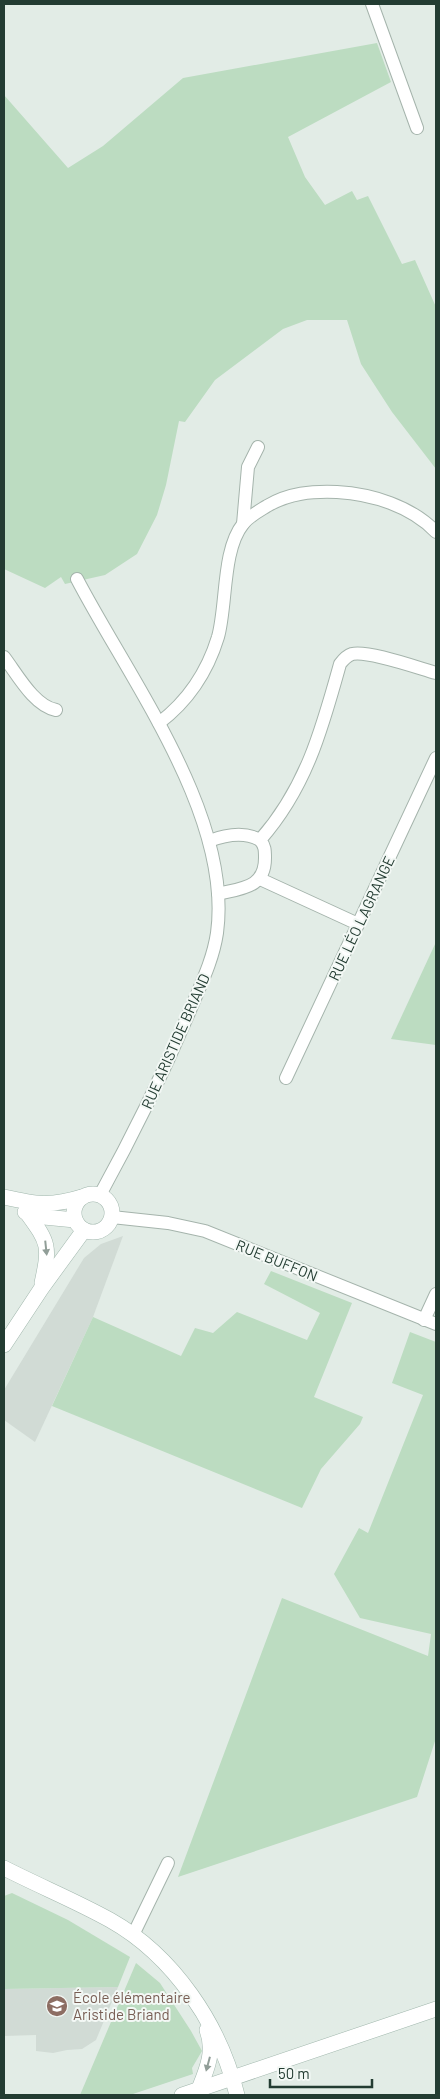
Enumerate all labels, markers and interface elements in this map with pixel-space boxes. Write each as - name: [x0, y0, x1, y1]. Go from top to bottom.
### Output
- street label: RUE LÉO LAGRANGE: [324, 853, 398, 983]
- street label: RUE ARISTIDE BRIAND: [137, 971, 213, 1111]
- street label: RUE BUFFON: [233, 1235, 321, 1285]
- one-way arrow: [42, 1241, 50, 1257]
- place label: École élémentaire Aristide Briand: [73, 1988, 191, 2023]
- school or university icon: École élémentaire Aristide Briand: [45, 1994, 69, 2018]
- one-way arrow: [204, 2056, 212, 2072]
- scale bar: [270, 2056, 372, 2088]
- text: 50 m: [278, 2064, 310, 2082]

